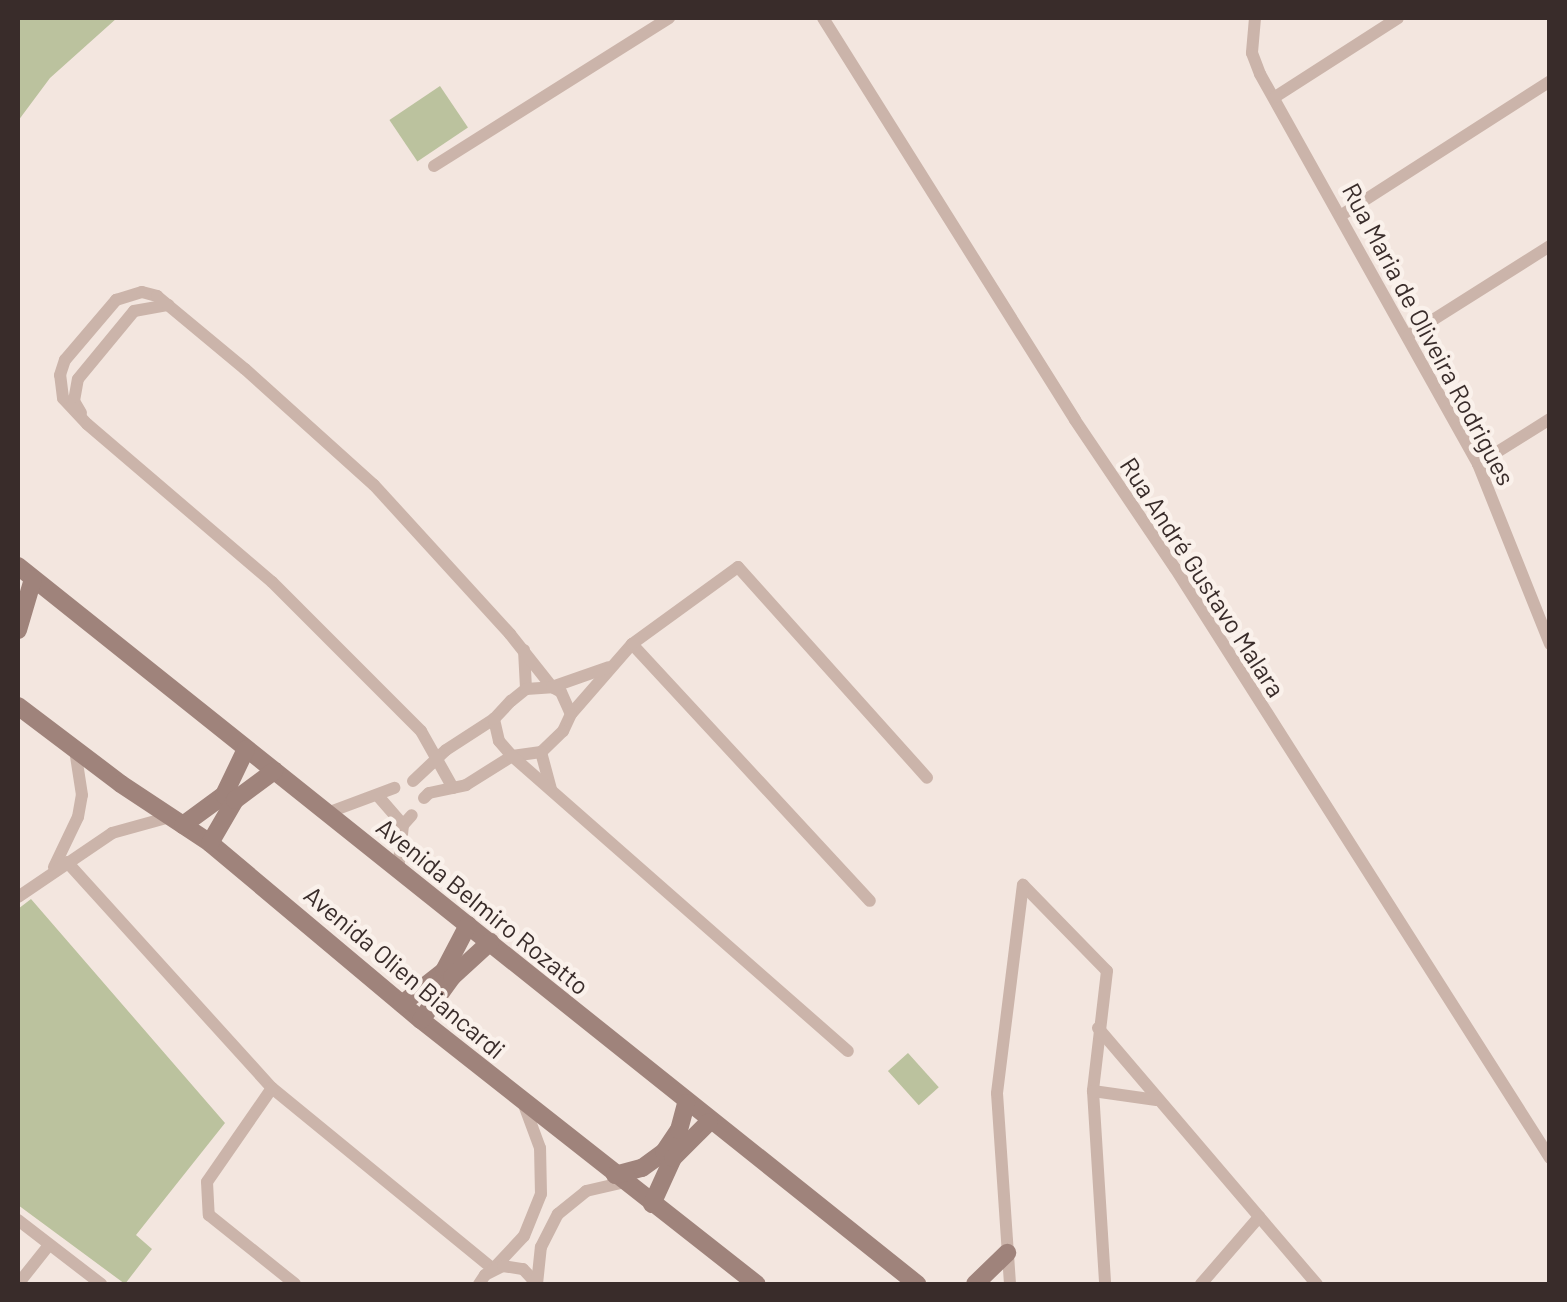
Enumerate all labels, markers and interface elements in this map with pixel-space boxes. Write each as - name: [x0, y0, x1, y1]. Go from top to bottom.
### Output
- street label: Rua Maria de Oliveira Rodrigues: [1336, 178, 1522, 490]
- street label: Rua André Gustavo Malara: [1114, 452, 1292, 702]
- street label: Avenida Belmiro Rozatto: [371, 811, 595, 1001]
- street label: Avenida Olien Biancardi: [298, 879, 512, 1065]

